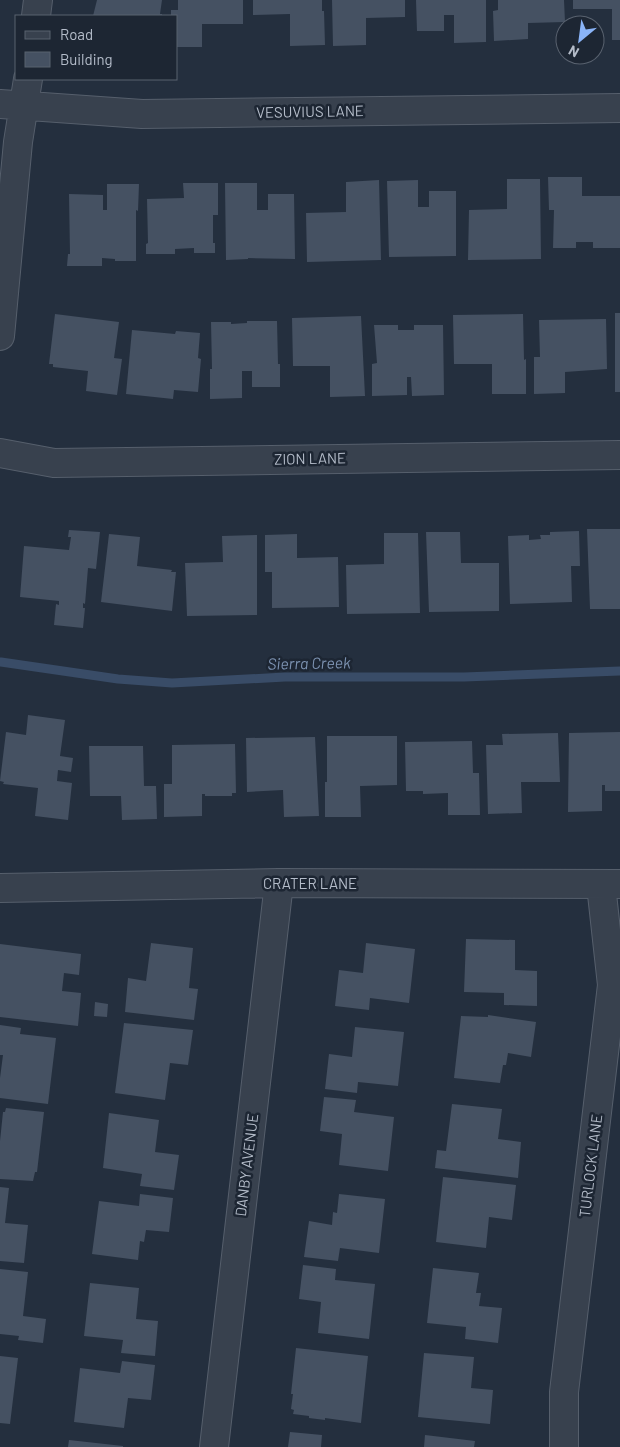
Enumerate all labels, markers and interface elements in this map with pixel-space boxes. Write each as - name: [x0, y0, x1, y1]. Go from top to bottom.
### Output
- legend: [15, 15, 178, 80]
- north arrow: [555, 15, 605, 65]
- text: Road: [60, 25, 93, 43]
- text: N: [565, 42, 582, 61]
- text: Building: [60, 50, 113, 68]
- street label: VESUVIUS LANE: [256, 101, 364, 121]
- street label: ZION LANE: [274, 448, 346, 468]
- water label: Sierra Creek: [267, 652, 351, 673]
- street label: CRATER LANE: [263, 874, 357, 892]
- street label: DANBY AVENUE: [231, 1112, 261, 1217]
- street label: TURLOCK LANE: [575, 1113, 605, 1218]

